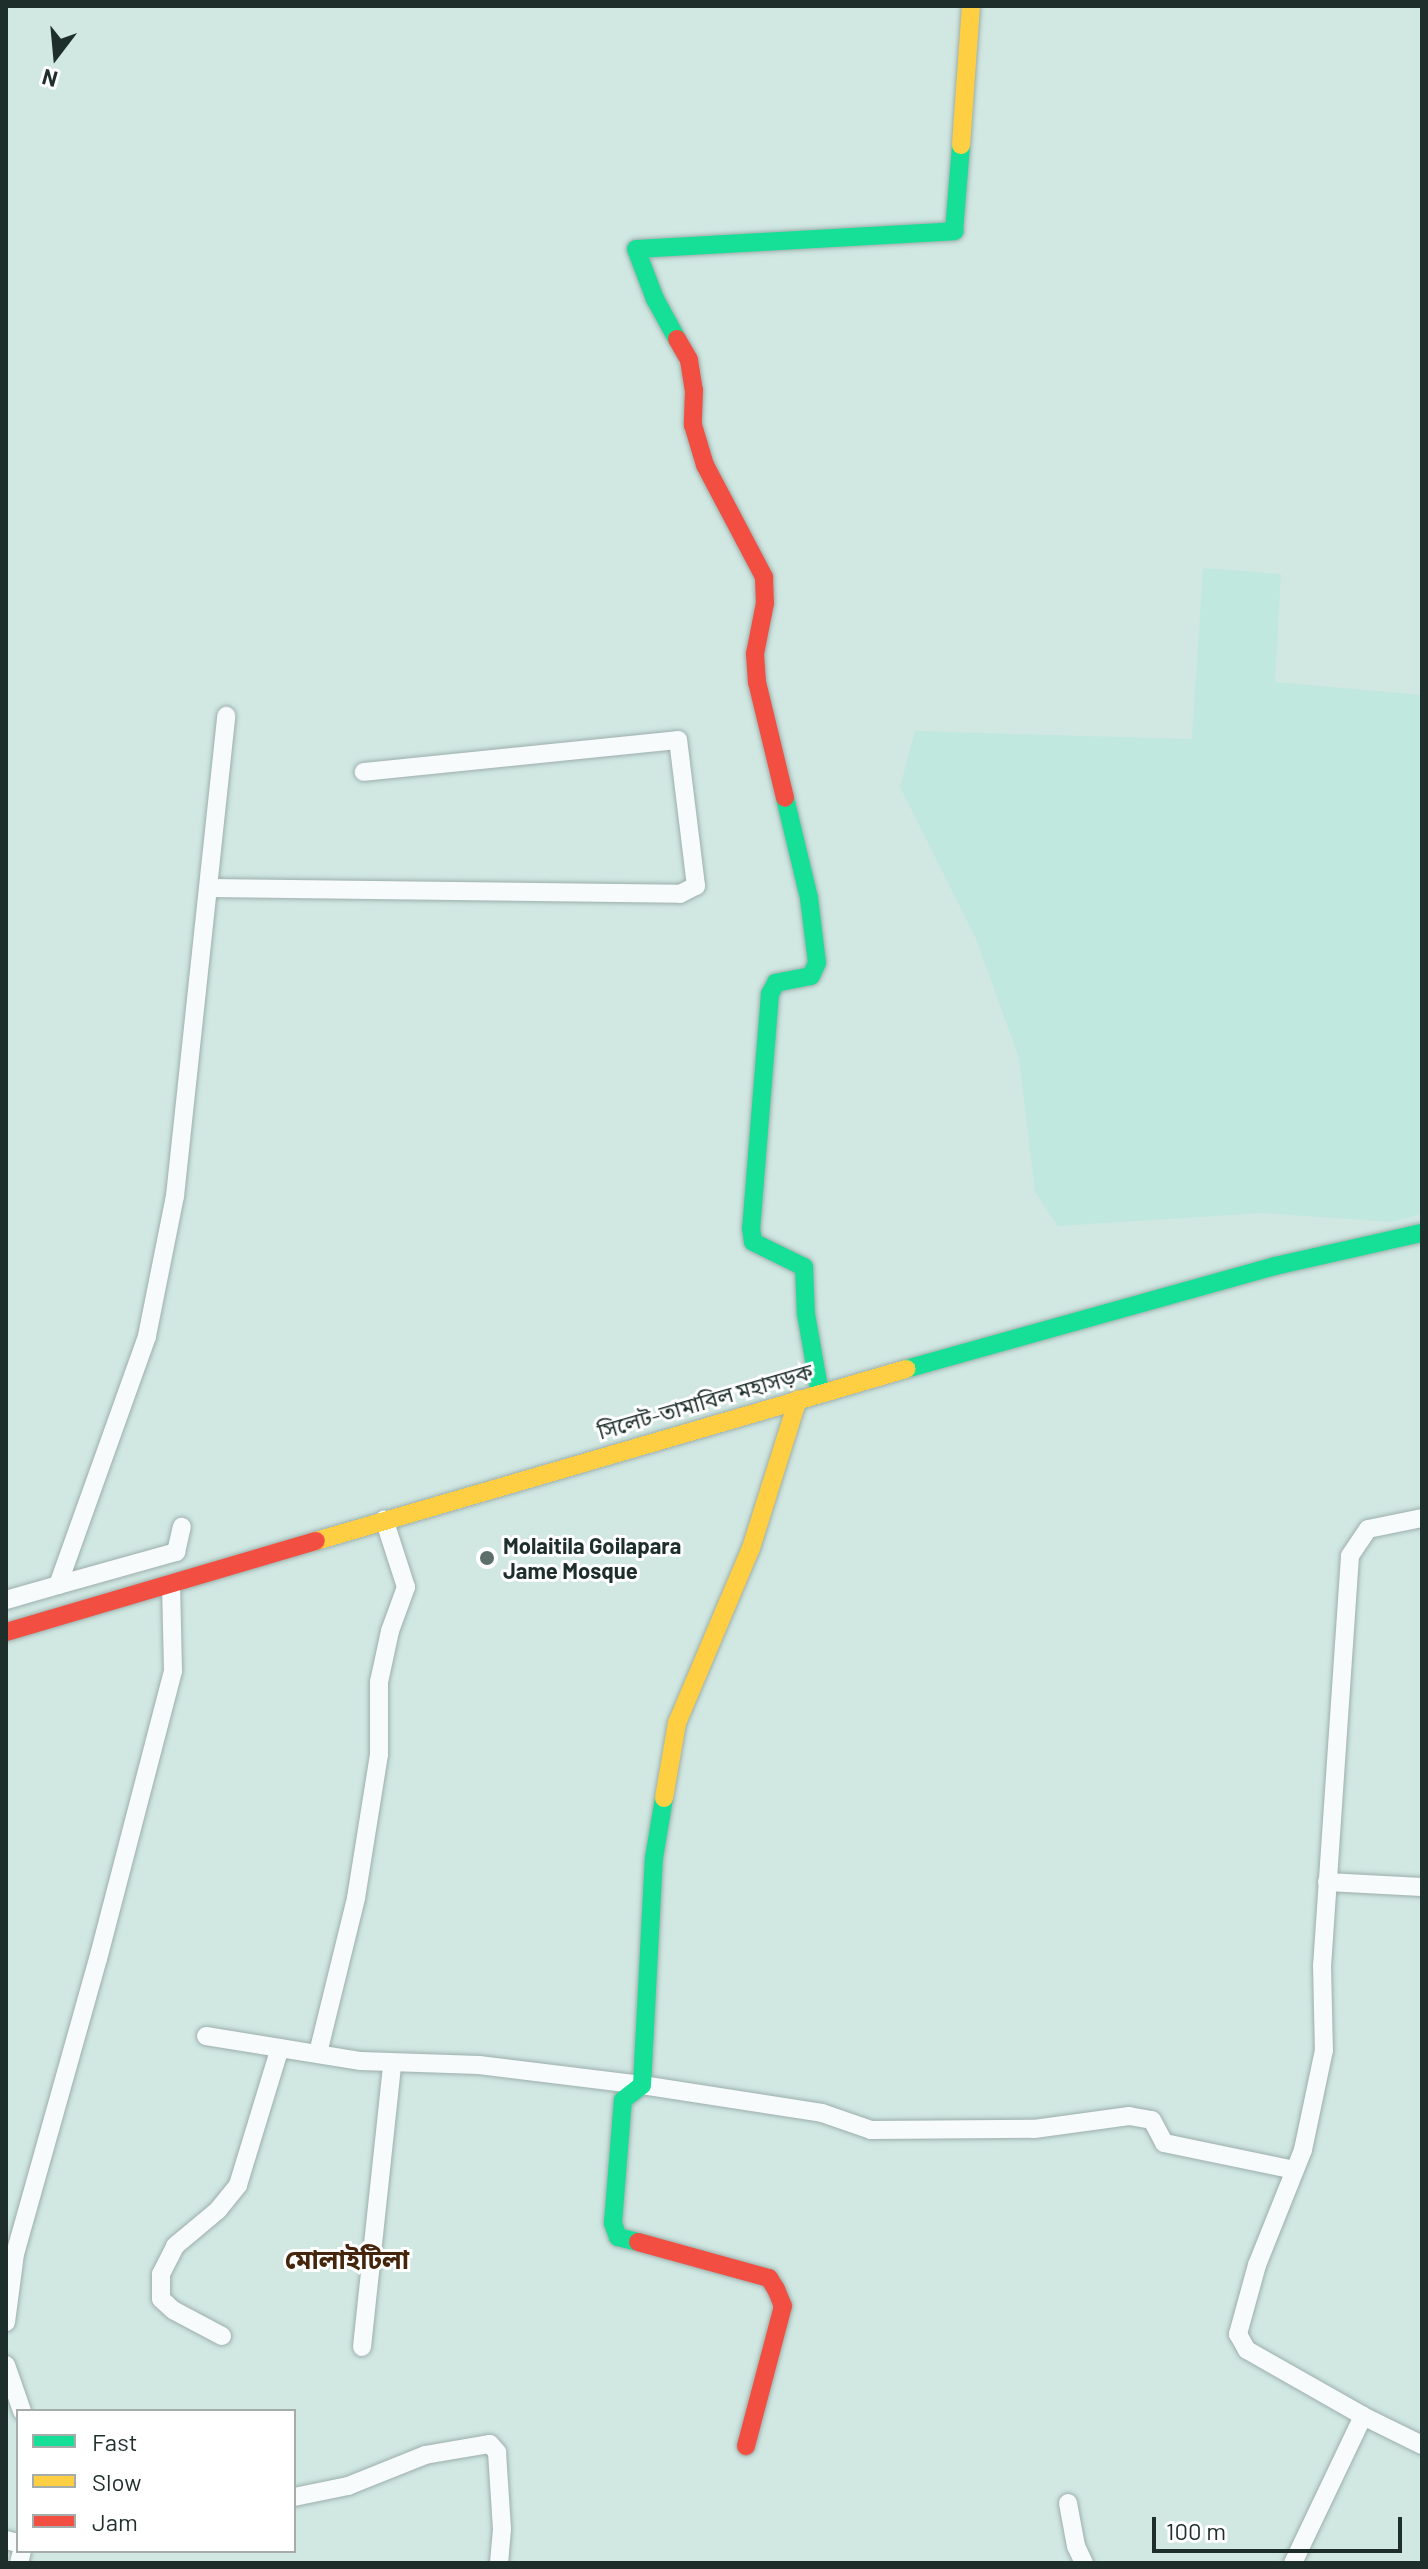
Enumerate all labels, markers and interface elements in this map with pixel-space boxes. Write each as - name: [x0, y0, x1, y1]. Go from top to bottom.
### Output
- north arrow: [16, 16, 96, 96]
- text: N: [39, 65, 60, 94]
- street label: সিলেট-তামাবিল মহাসড়ক: [594, 1358, 816, 1444]
- place label: Molaitila Goilapara Jame Mosque: [503, 1532, 681, 1584]
- marker: Molaitila Goilapara Jame Mosque: [478, 1549, 496, 1567]
- district label: মোলাইটিলা: [285, 2243, 409, 2275]
- legend: [16, 2409, 296, 2553]
- text: Fast: [92, 2427, 137, 2456]
- text: Slow: [92, 2467, 141, 2496]
- scale bar: [1156, 2501, 1406, 2551]
- text: Jam: [92, 2507, 138, 2536]
- text: 100 m: [1166, 2516, 1226, 2545]

